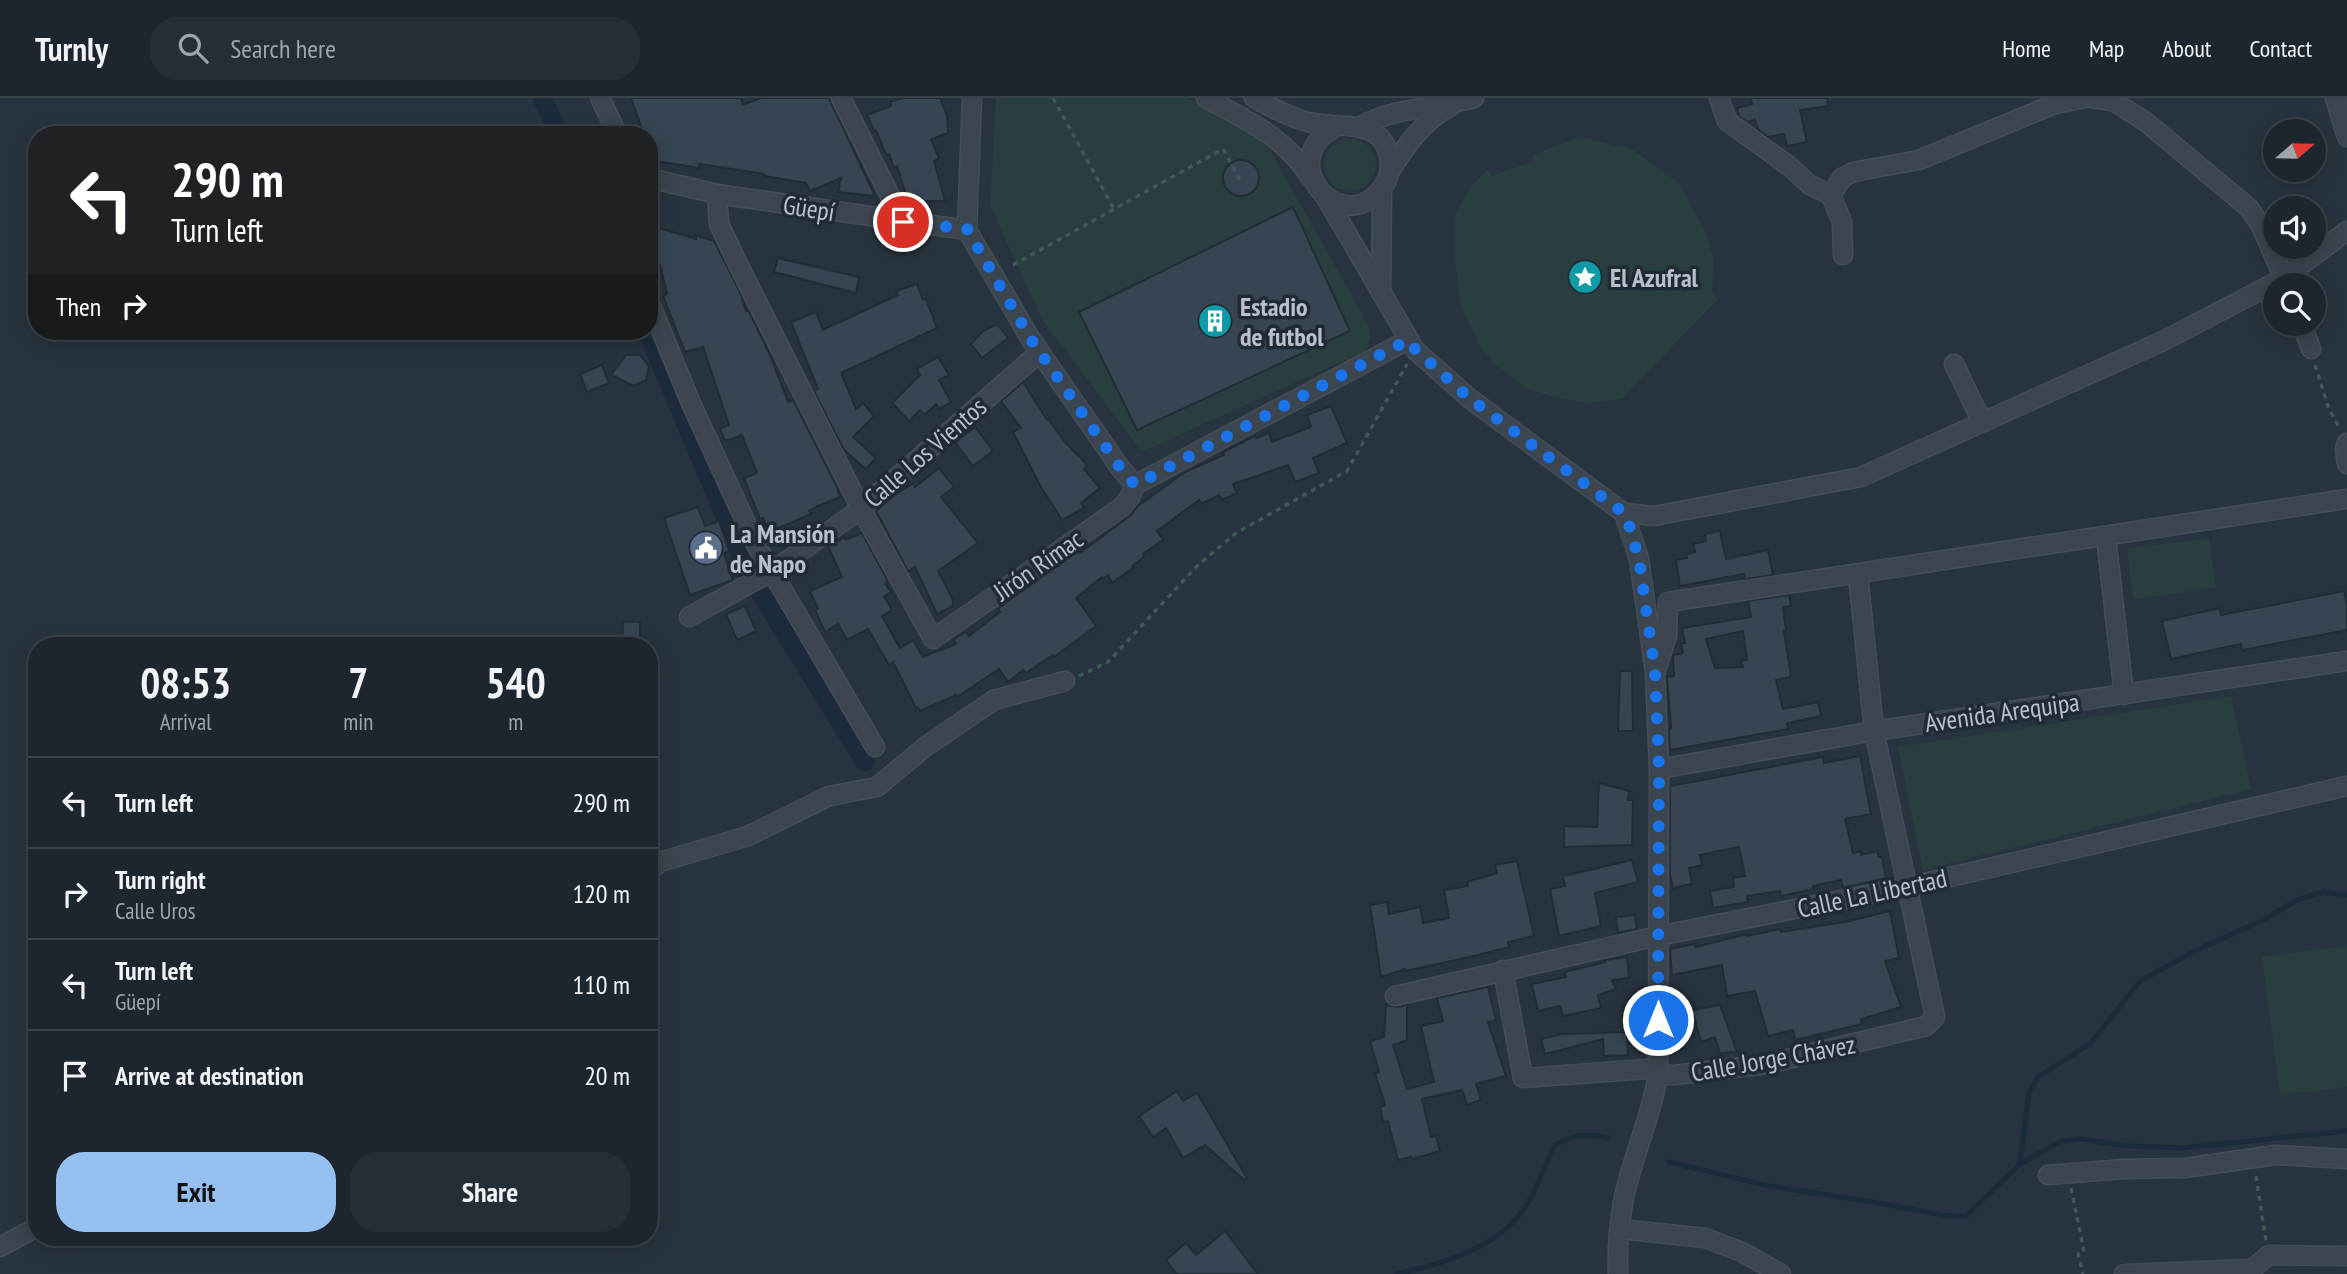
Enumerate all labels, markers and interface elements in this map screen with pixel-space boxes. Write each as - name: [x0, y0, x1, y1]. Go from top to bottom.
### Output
- search box: [150, 17, 640, 80]
- text: Turnly: [35, 27, 108, 70]
- icon: search: [174, 29, 212, 67]
- text: Search here: [230, 32, 336, 65]
- text: Home: [2002, 33, 2051, 64]
- text: Map: [2089, 33, 2124, 64]
- text: About: [2162, 33, 2211, 64]
- text: Contact: [2249, 33, 2312, 64]
- north arrow: [2263, 119, 2326, 182]
- map controls: [2263, 119, 2326, 336]
- text: 290 m: [171, 147, 284, 211]
- icon: left: [56, 154, 147, 245]
- street label: Güepí: [781, 188, 837, 228]
- pin: [873, 192, 933, 252]
- button: sound: [2263, 196, 2326, 259]
- icon: arrive: [884, 203, 922, 241]
- text: Turn left: [171, 209, 263, 251]
- place icon: El Azufral: [1566, 258, 1604, 296]
- place label: El Azufral: [1610, 261, 1699, 294]
- button: search: [2263, 273, 2326, 336]
- icon: right: [115, 287, 153, 325]
- text: Then: [56, 290, 101, 323]
- place label: Estadio de futbol: [1240, 290, 1324, 353]
- building icon: Estadio de futbol: [1196, 302, 1234, 340]
- street label: Calle Los Vientos: [857, 390, 993, 514]
- place label: La Mansión de Napo: [730, 517, 835, 580]
- street label: Jirón Rímac: [986, 522, 1089, 608]
- public building icon: La Mansión de Napo: [687, 529, 725, 567]
- text: 08:53: [140, 655, 231, 710]
- text: 7: [348, 655, 368, 710]
- text: 540: [486, 655, 546, 710]
- street label: Avenida Arequipa: [1923, 685, 2081, 739]
- text: Arrival: [160, 707, 212, 736]
- text: min: [343, 707, 373, 736]
- text: m: [508, 707, 523, 736]
- icon: left: [56, 784, 94, 822]
- text: Turn left: [115, 786, 193, 819]
- text: 290 m: [572, 786, 630, 819]
- street label: Calle La Libertad: [1794, 861, 1950, 925]
- text: Turn right: [115, 863, 206, 896]
- icon: right: [56, 875, 94, 913]
- text: 120 m: [572, 877, 630, 910]
- text: Calle Uros: [115, 896, 196, 925]
- text: Turn left: [115, 954, 193, 987]
- icon: left: [56, 966, 94, 1004]
- text: 110 m: [572, 968, 630, 1001]
- position arrow: [1621, 983, 1695, 1057]
- text: Güepí: [115, 987, 161, 1016]
- street label: Calle Jorge Chávez: [1688, 1027, 1858, 1089]
- icon: arrive: [56, 1057, 94, 1095]
- text: Arrive at destination: [115, 1059, 304, 1092]
- text: 20 m: [584, 1059, 630, 1092]
- button: Exit: [56, 1152, 336, 1232]
- button: Share: [350, 1152, 630, 1232]

